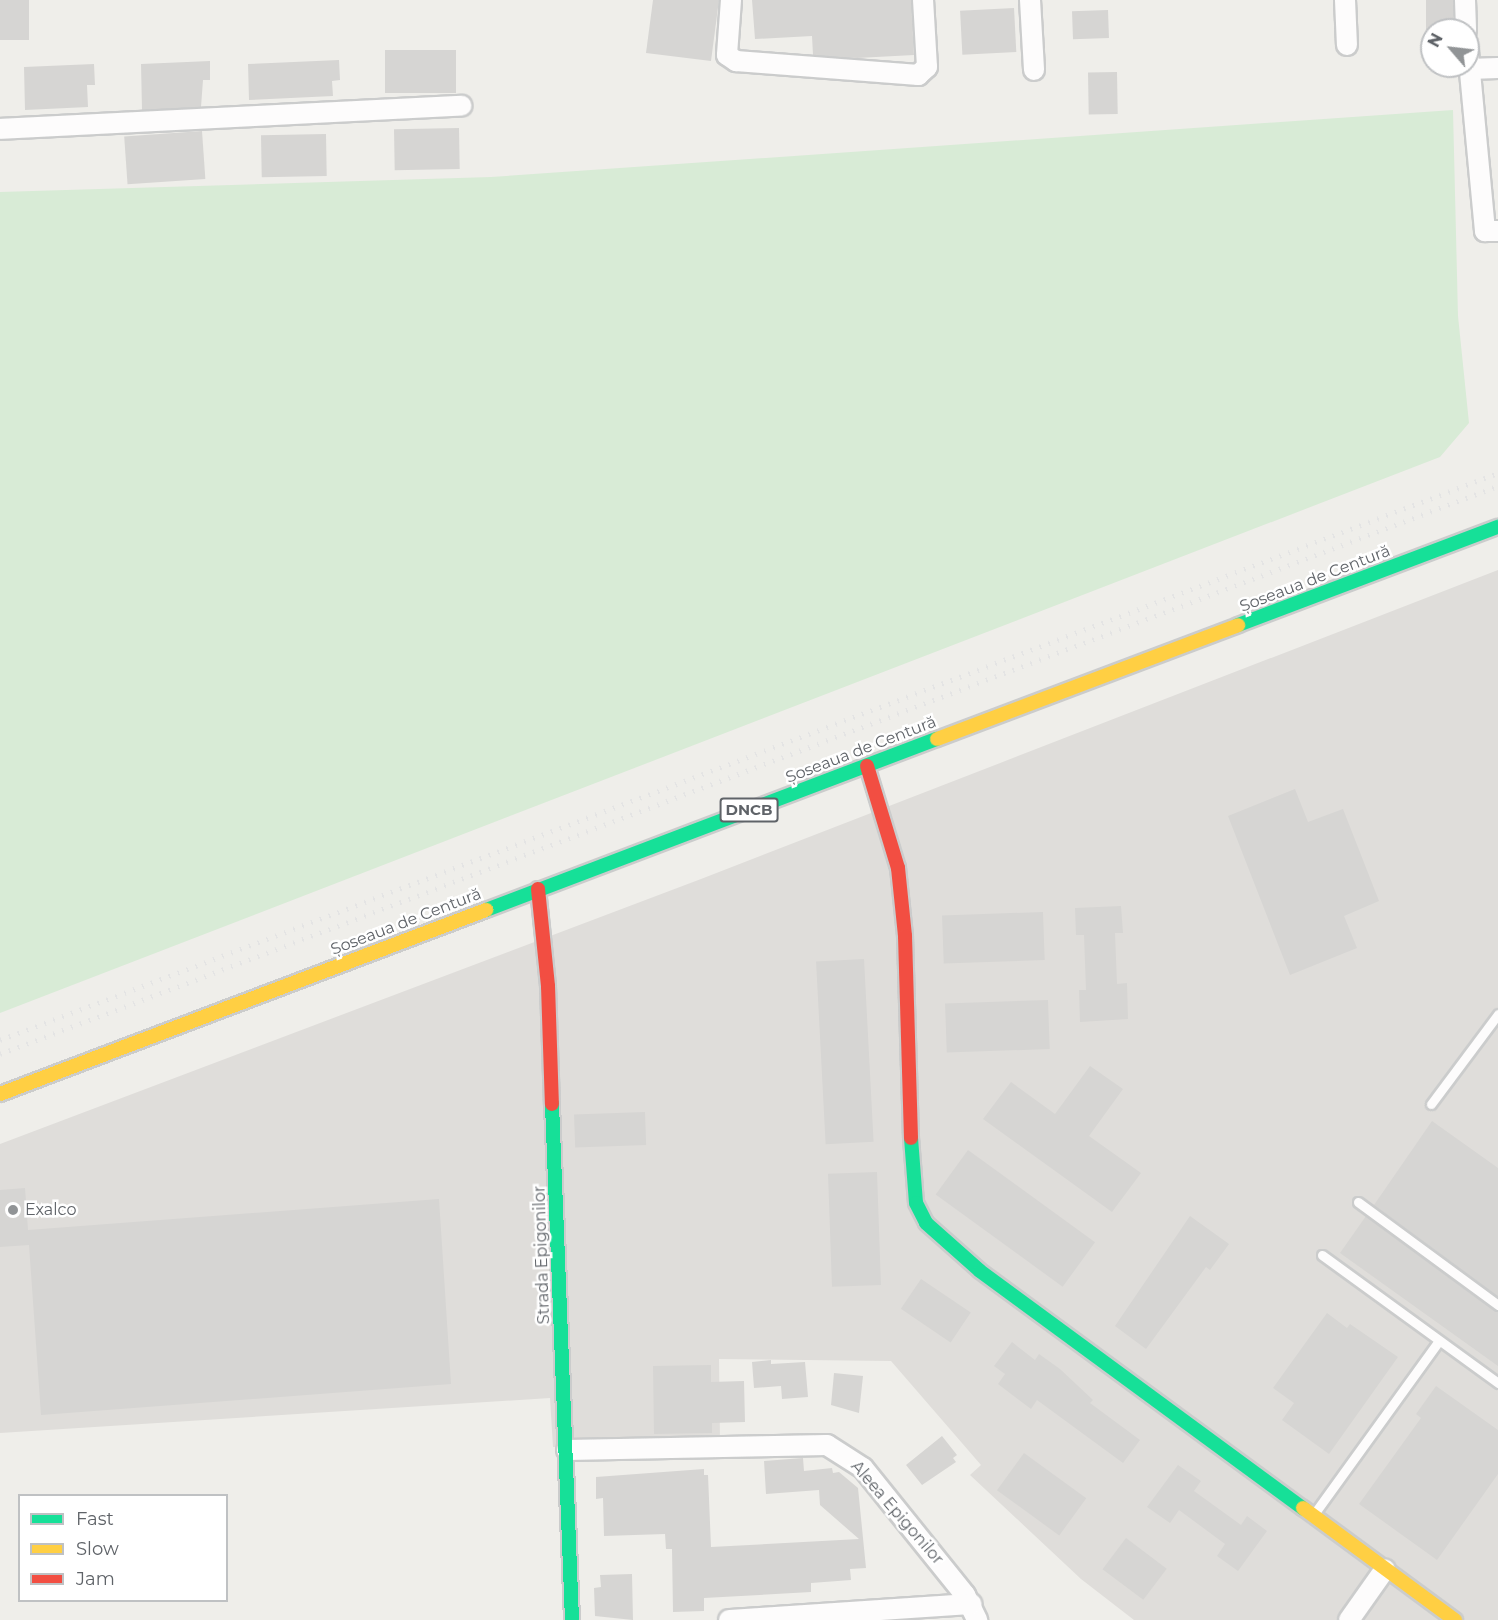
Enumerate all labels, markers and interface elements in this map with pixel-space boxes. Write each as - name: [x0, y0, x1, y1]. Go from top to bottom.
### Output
- north arrow: [1420, 18, 1480, 78]
- text: N: [1424, 30, 1447, 50]
- street label: Șoseaua de Centură: [1237, 541, 1393, 617]
- street label: Șoseaua de Centură: [783, 712, 939, 788]
- road number: DNCB: [719, 798, 779, 822]
- street label: Șoseaua de Centură: [328, 884, 484, 960]
- street label: Strada Epigonilor: [530, 1185, 554, 1325]
- place label: Exalco: [25, 1200, 76, 1220]
- marker: Exalco: [6, 1203, 20, 1217]
- street label: Aleea Epigonilor: [847, 1457, 947, 1569]
- legend: [18, 1494, 228, 1602]
- text: Fast: [76, 1508, 114, 1530]
- text: Slow: [76, 1538, 119, 1560]
- text: Jam: [76, 1568, 115, 1590]

